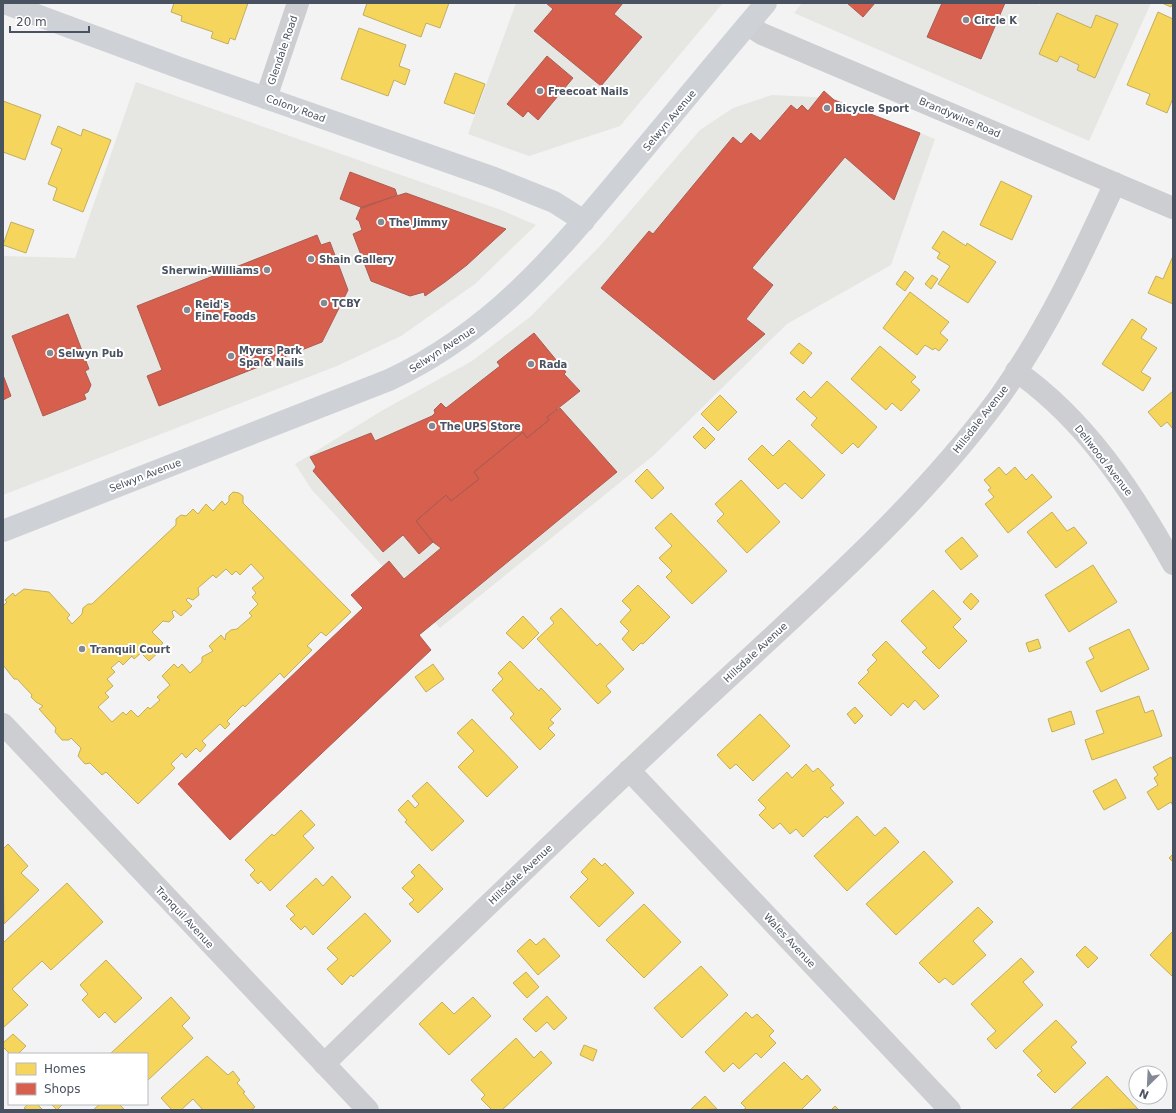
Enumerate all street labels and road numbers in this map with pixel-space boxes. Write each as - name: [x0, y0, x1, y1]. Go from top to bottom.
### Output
- street label: Glendale Road: [265, 14, 300, 86]
- street label: Selwyn Avenue: [641, 88, 698, 153]
- street label: Colony Road: [265, 93, 327, 124]
- street label: Brandywine Road: [917, 95, 1002, 140]
- street label: Selwyn Avenue: [407, 324, 477, 375]
- street label: Hillsdale Avenue: [951, 383, 1010, 455]
- street label: Dellwood Avenue: [1073, 423, 1135, 498]
- street label: Selwyn Avenue: [108, 457, 183, 494]
- street label: Hillsdale Avenue: [721, 620, 789, 685]
- street label: Hillsdale Avenue: [486, 842, 554, 907]
- street label: Tranquil Avenue: [153, 884, 216, 950]
- street label: Wales Avenue: [762, 911, 817, 970]

